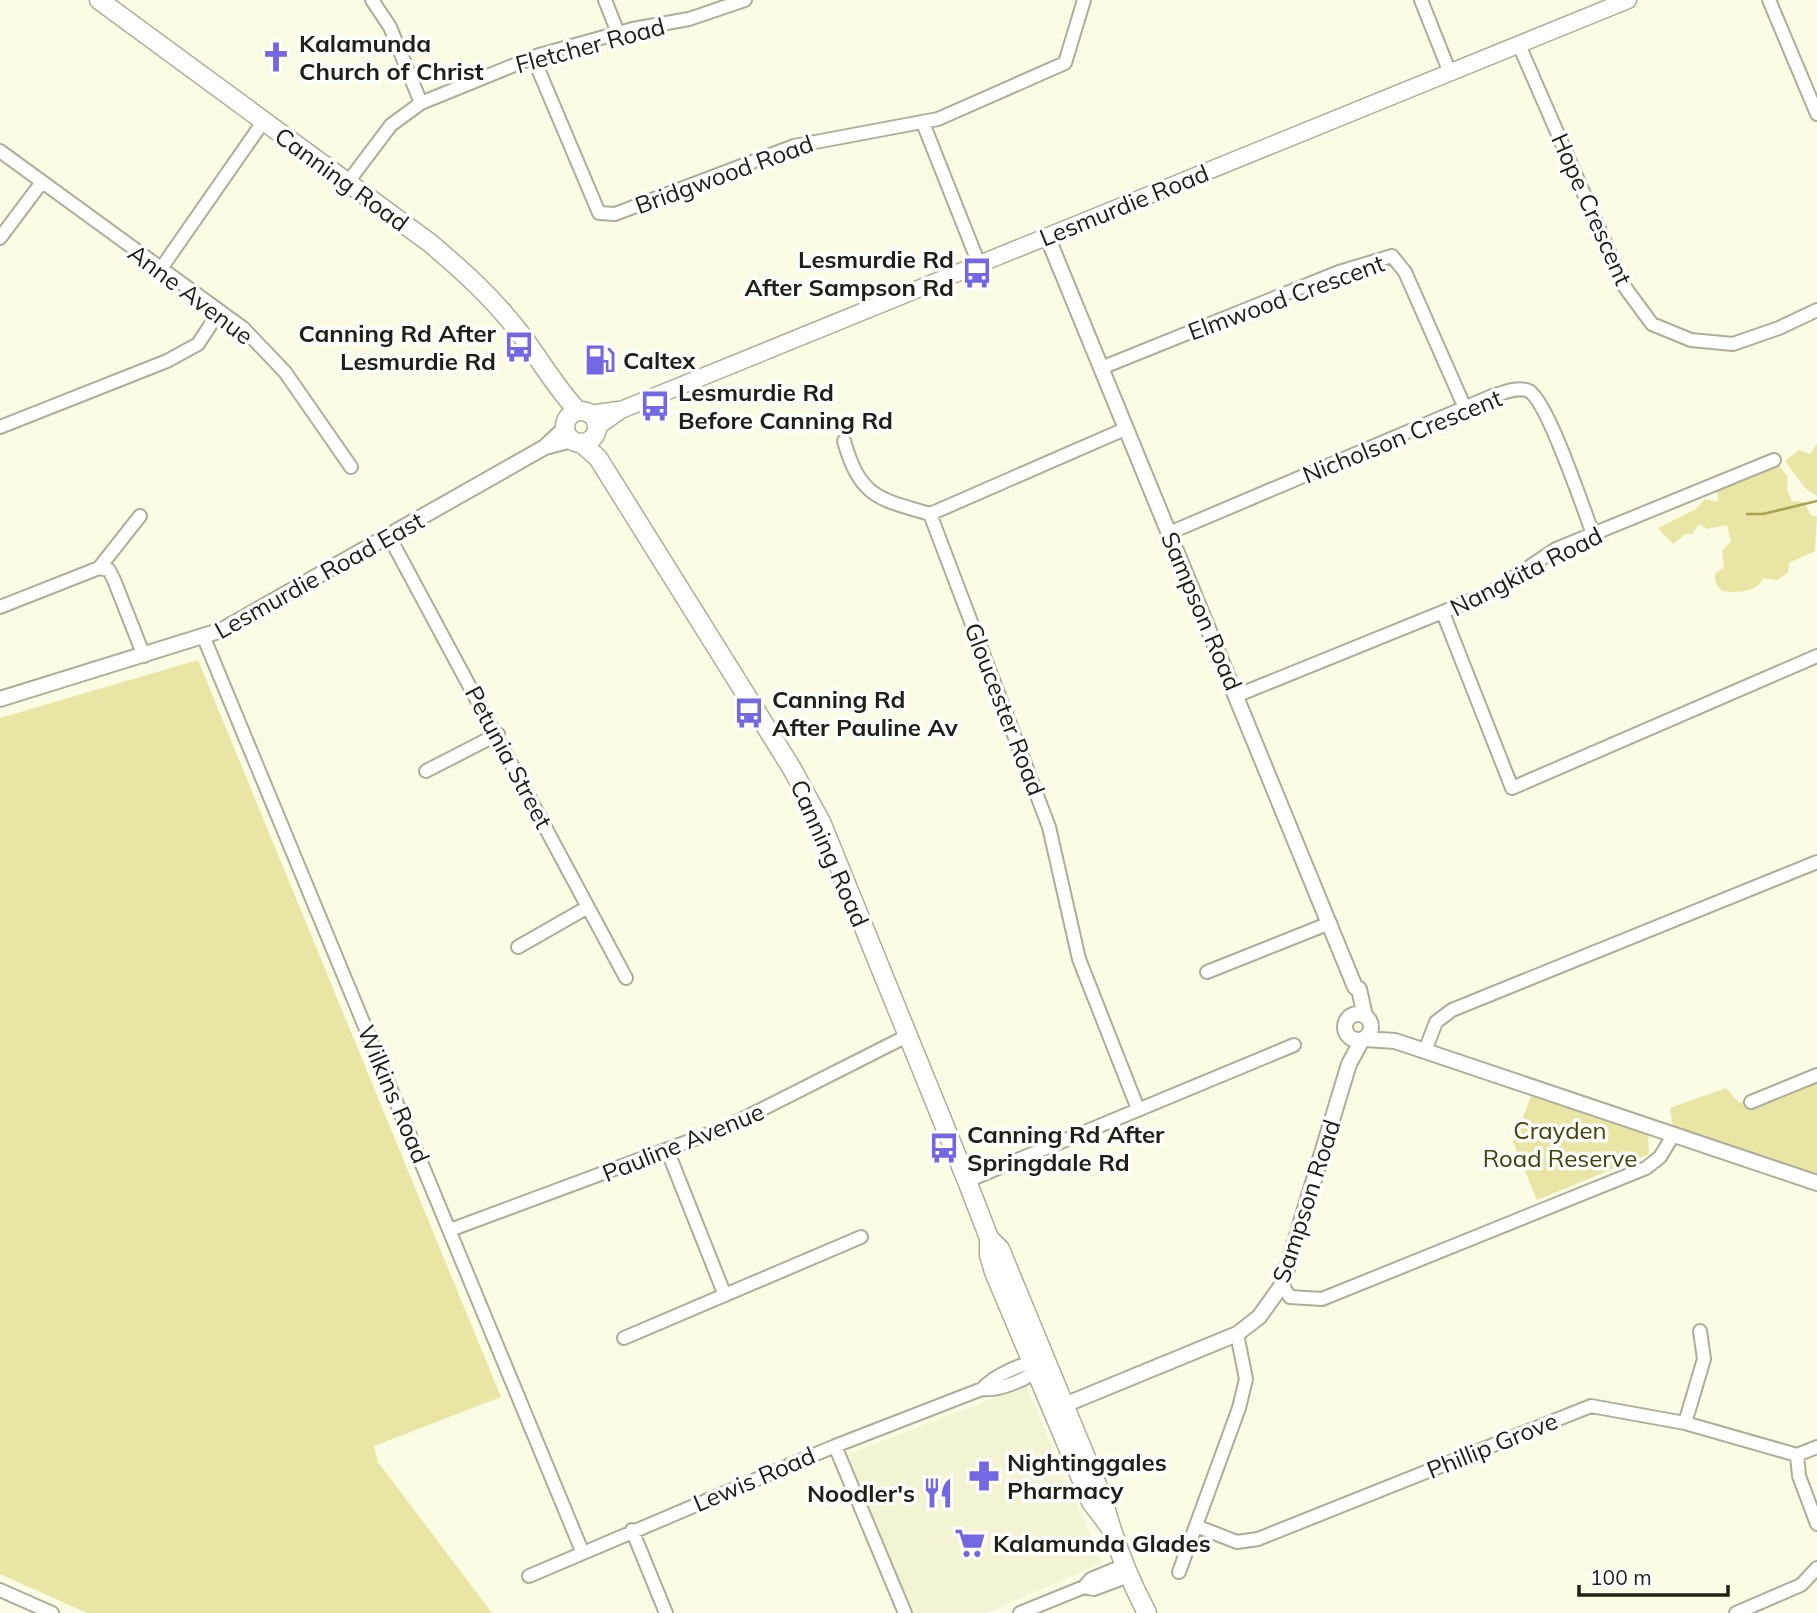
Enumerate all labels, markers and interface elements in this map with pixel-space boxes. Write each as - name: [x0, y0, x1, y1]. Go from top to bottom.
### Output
- street label: Fletcher Road: [512, 11, 668, 79]
- place label: Kalamunda Church of Christ: [299, 28, 484, 86]
- church icon: Kalamunda Church of Christ: [259, 40, 293, 74]
- street label: Canning Road: [269, 120, 415, 238]
- street label: Bridgwood Road: [631, 128, 817, 220]
- street label: Hope Crescent: [1545, 128, 1639, 290]
- street label: Lesmurdie Road: [1035, 157, 1213, 253]
- street label: Anne Avenue: [123, 237, 259, 351]
- place label: Lesmurdie Rd After Sampson Rd: [744, 244, 954, 302]
- street label: Elmwood Crescent: [1184, 248, 1388, 346]
- bus stop icon: Lesmurdie Rd After Sampson Rd: [960, 256, 994, 290]
- place label: Canning Rd After Lesmurdie Rd: [298, 318, 497, 376]
- bus stop icon: Canning Rd After Lesmurdie Rd: [502, 330, 536, 364]
- fuel station icon: Caltex: [583, 343, 617, 377]
- place label: Caltex: [623, 345, 696, 375]
- place label: Lesmurdie Rd Before Canning Rd: [678, 377, 893, 435]
- street label: Nicholson Crescent: [1298, 382, 1506, 490]
- bus stop icon: Lesmurdie Rd Before Canning Rd: [638, 389, 672, 423]
- street label: Lesmurdie Road East: [209, 505, 429, 645]
- street label: Nangkita Road: [1445, 520, 1607, 622]
- street label: Sampson Road: [1155, 527, 1249, 695]
- street label: Gloucester Road: [958, 618, 1052, 800]
- street label: Petunia Street: [459, 681, 559, 833]
- place label: Canning Rd After Pauline Av: [772, 684, 959, 742]
- bus stop icon: Canning Rd After Pauline Av: [732, 696, 766, 730]
- street label: Canning Road: [784, 775, 876, 931]
- street label: Wilkins Road: [351, 1020, 437, 1168]
- street label: Pauline Avenue: [598, 1096, 768, 1188]
- park label: Crayden Road Reserve: [1483, 1115, 1637, 1173]
- street label: Sampson Road: [1266, 1116, 1346, 1286]
- place label: Canning Rd After Springdale Rd: [967, 1119, 1165, 1177]
- bus stop icon: Canning Rd After Springdale Rd: [927, 1131, 961, 1165]
- street label: Phillip Grove: [1422, 1405, 1562, 1485]
- street label: Lewis Road: [689, 1440, 819, 1518]
- place label: Nightinggales Pharmacy: [1007, 1447, 1167, 1505]
- pharmacy icon: Nightinggales Pharmacy: [967, 1459, 1001, 1493]
- restaurant icon: Noodler's: [921, 1476, 955, 1510]
- place label: Noodler's: [807, 1478, 915, 1508]
- supermarket icon: Kalamunda Glades: [953, 1526, 987, 1560]
- place label: Kalamunda Glades: [993, 1528, 1211, 1558]
- scale bar: [1579, 1554, 1728, 1598]
- text: 100 m: [1590, 1564, 1652, 1590]

